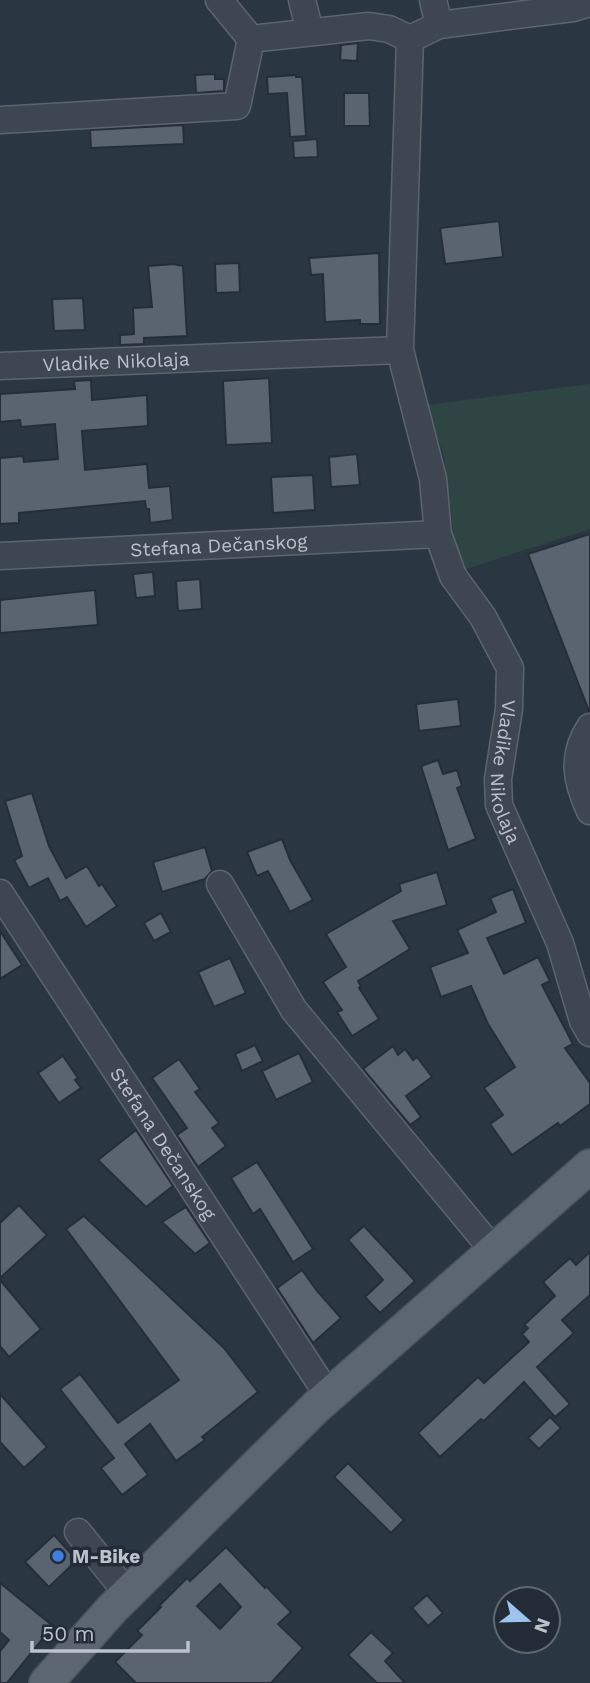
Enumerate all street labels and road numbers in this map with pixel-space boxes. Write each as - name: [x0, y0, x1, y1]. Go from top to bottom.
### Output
- street label: Vladike Nikolaja: [42, 347, 190, 376]
- street label: Stefana Dečanskog: [130, 530, 309, 561]
- street label: Vladike Nikolaja: [486, 700, 526, 848]
- street label: Stefana Dečanskog: [105, 1063, 222, 1225]

